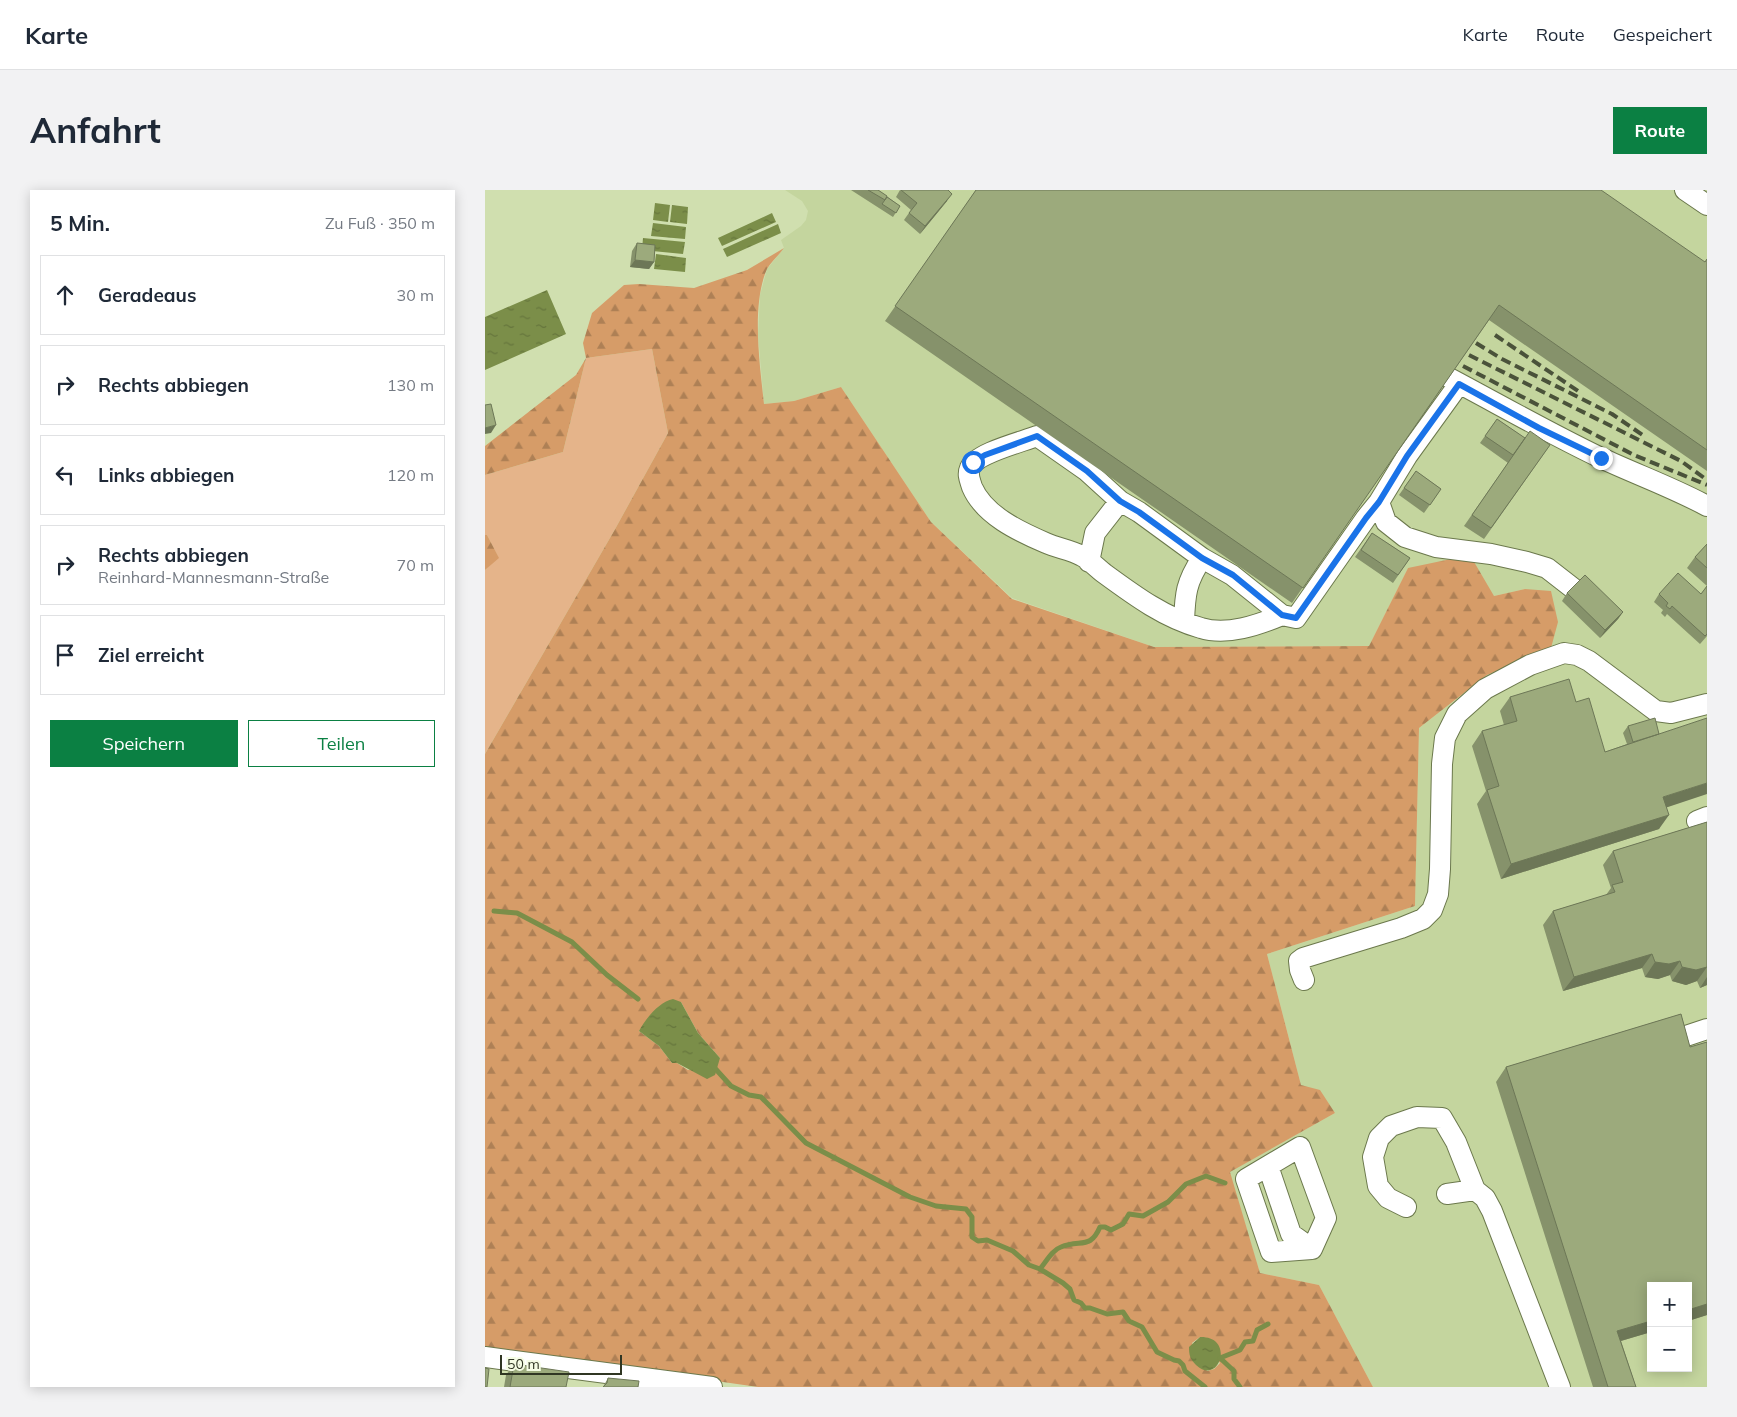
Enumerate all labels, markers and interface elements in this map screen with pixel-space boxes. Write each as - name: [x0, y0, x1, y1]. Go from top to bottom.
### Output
- text: Karte: [25, 20, 88, 50]
- text: Karte: [1463, 23, 1508, 46]
- text: Route: [1536, 23, 1585, 46]
- text: Gespeichert: [1613, 23, 1712, 46]
- button: Route: [1613, 107, 1707, 154]
- text: Anfahrt: [30, 108, 161, 152]
- text: 5 Min.: [50, 210, 110, 236]
- text: Zu Fuß · 350 m: [325, 213, 435, 233]
- icon: ahead: [51, 281, 79, 309]
- text: Geradeaus: [98, 283, 196, 307]
- text: 30 m: [397, 285, 434, 305]
- icon: right: [51, 371, 79, 399]
- text: Rechts abbiegen: [98, 373, 249, 397]
- text: 130 m: [387, 375, 434, 395]
- route end: [1590, 447, 1613, 470]
- route start: [962, 451, 985, 474]
- icon: left: [51, 461, 79, 489]
- text: Links abbiegen: [98, 463, 235, 487]
- text: 120 m: [387, 465, 434, 485]
- text: Rechts abbiegen: [98, 543, 249, 567]
- icon: right: [51, 551, 79, 579]
- text: 70 m: [397, 555, 434, 575]
- text: Reinhard-Mannesmann-Straße: [98, 567, 329, 587]
- icon: arrive: [51, 641, 79, 669]
- text: Ziel erreicht: [98, 643, 204, 667]
- button: Speichern: [50, 720, 238, 767]
- button: Teilen: [248, 720, 435, 767]
- map controls: [1647, 1282, 1692, 1372]
- button: +: [1647, 1282, 1692, 1327]
- button: −: [1647, 1327, 1692, 1372]
- scale bar: [500, 1352, 623, 1375]
- text: 50 m: [507, 1355, 540, 1373]

